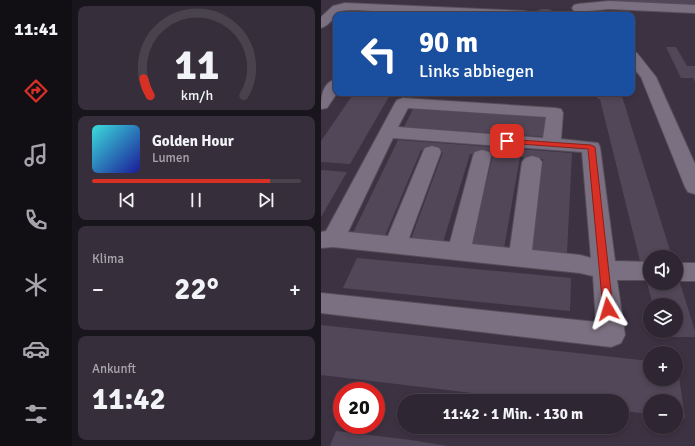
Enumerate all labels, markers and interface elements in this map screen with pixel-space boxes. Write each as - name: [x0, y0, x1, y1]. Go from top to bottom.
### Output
- text: 11:41: [14, 18, 58, 40]
- text: 90 m: [419, 26, 478, 60]
- icon: left: [353, 28, 405, 80]
- text: 11: [174, 40, 219, 91]
- text: Links abbiegen: [419, 60, 534, 82]
- icon: directions: [22, 77, 50, 105]
- text: km/h: [180, 87, 213, 104]
- pin: [490, 124, 524, 158]
- icon: arrive: [496, 130, 518, 152]
- text: Golden Hour: [152, 132, 234, 150]
- icon: music: [22, 141, 50, 169]
- text: Lumen: [152, 150, 190, 166]
- icon: previous: [116, 189, 138, 211]
- icon: pause: [185, 189, 207, 211]
- icon: next: [255, 189, 277, 211]
- icon: phone: [22, 206, 50, 234]
- map controls: [643, 250, 683, 434]
- button: sound: [643, 250, 683, 290]
- text: Klima: [92, 251, 124, 267]
- icon: climate: [22, 271, 50, 299]
- text: 22°: [174, 271, 219, 308]
- text: −: [92, 276, 104, 303]
- text: +: [289, 276, 301, 303]
- position arrow: [587, 288, 629, 330]
- button: layers: [643, 298, 683, 338]
- icon: car: [22, 335, 50, 363]
- button: +: [643, 346, 683, 386]
- text: Ankunft: [92, 361, 136, 377]
- text: 11:42: [92, 381, 166, 418]
- speed limit sign: 20: [333, 382, 385, 434]
- button: −: [643, 394, 683, 434]
- icon: filters: [22, 400, 50, 428]
- text: 11:42 · 1 Min. · 130 m: [443, 405, 583, 423]

